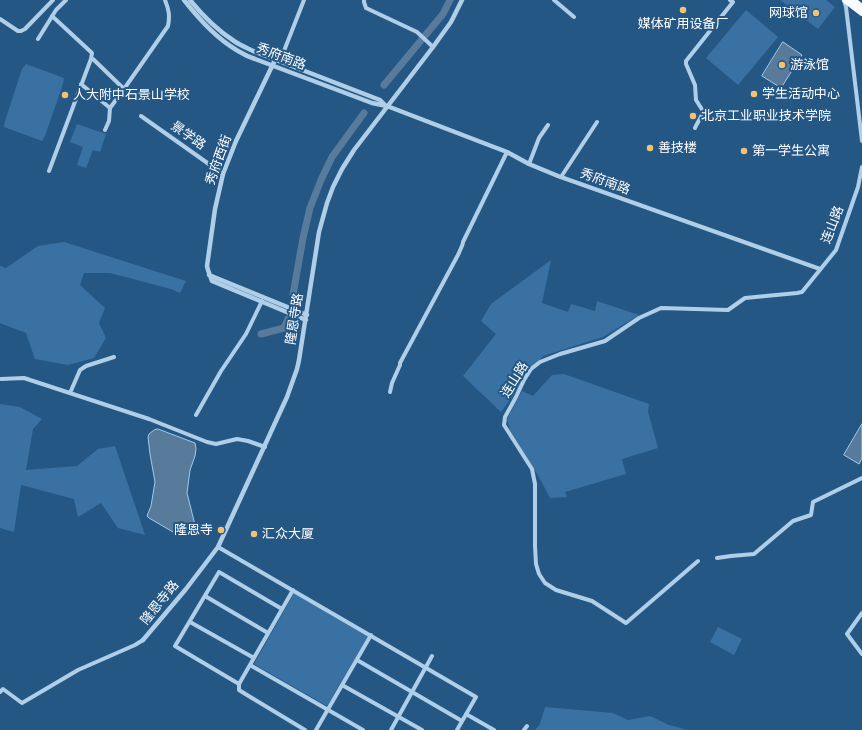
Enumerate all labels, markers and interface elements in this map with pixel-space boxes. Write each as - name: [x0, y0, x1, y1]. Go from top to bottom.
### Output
- marker: 媒体矿用设备厂: [678, 5, 688, 15]
- place label: 网球馆: [769, 5, 808, 21]
- marker: 网球馆: [811, 8, 821, 18]
- place label: 媒体矿用设备厂: [638, 16, 728, 32]
- street label: 秀府南路: [254, 40, 308, 74]
- place label: 游泳馆: [790, 57, 829, 73]
- marker: 游泳馆: [777, 60, 787, 70]
- place label: 学生活动中心: [762, 86, 840, 102]
- place label: 人大附中石景山学校: [73, 87, 190, 103]
- marker: 学生活动中心: [749, 89, 759, 99]
- marker: 人大附中石景山学校: [60, 90, 70, 100]
- place label: 北京工业职业技术学院: [701, 108, 831, 124]
- marker: 北京工业职业技术学院: [688, 111, 698, 121]
- street label: 景学路: [168, 118, 208, 154]
- street label: 秀府西街: [203, 133, 235, 187]
- place label: 善技楼: [658, 140, 697, 156]
- marker: 善技楼: [645, 143, 655, 153]
- place label: 第一学生公寓: [752, 143, 830, 159]
- marker: 第一学生公寓: [739, 146, 749, 156]
- street label: 秀府南路: [578, 166, 632, 198]
- street label: 连山路: [819, 204, 847, 246]
- street label: 隆恩寺路: [283, 292, 307, 346]
- street label: 连山路: [498, 359, 532, 401]
- place label: 隆恩寺: [174, 522, 213, 538]
- marker: 隆恩寺: [216, 525, 226, 535]
- place label: 汇众大厦: [262, 526, 314, 542]
- marker: 汇众大厦: [249, 529, 259, 539]
- street label: 隆恩寺路: [138, 578, 182, 628]

